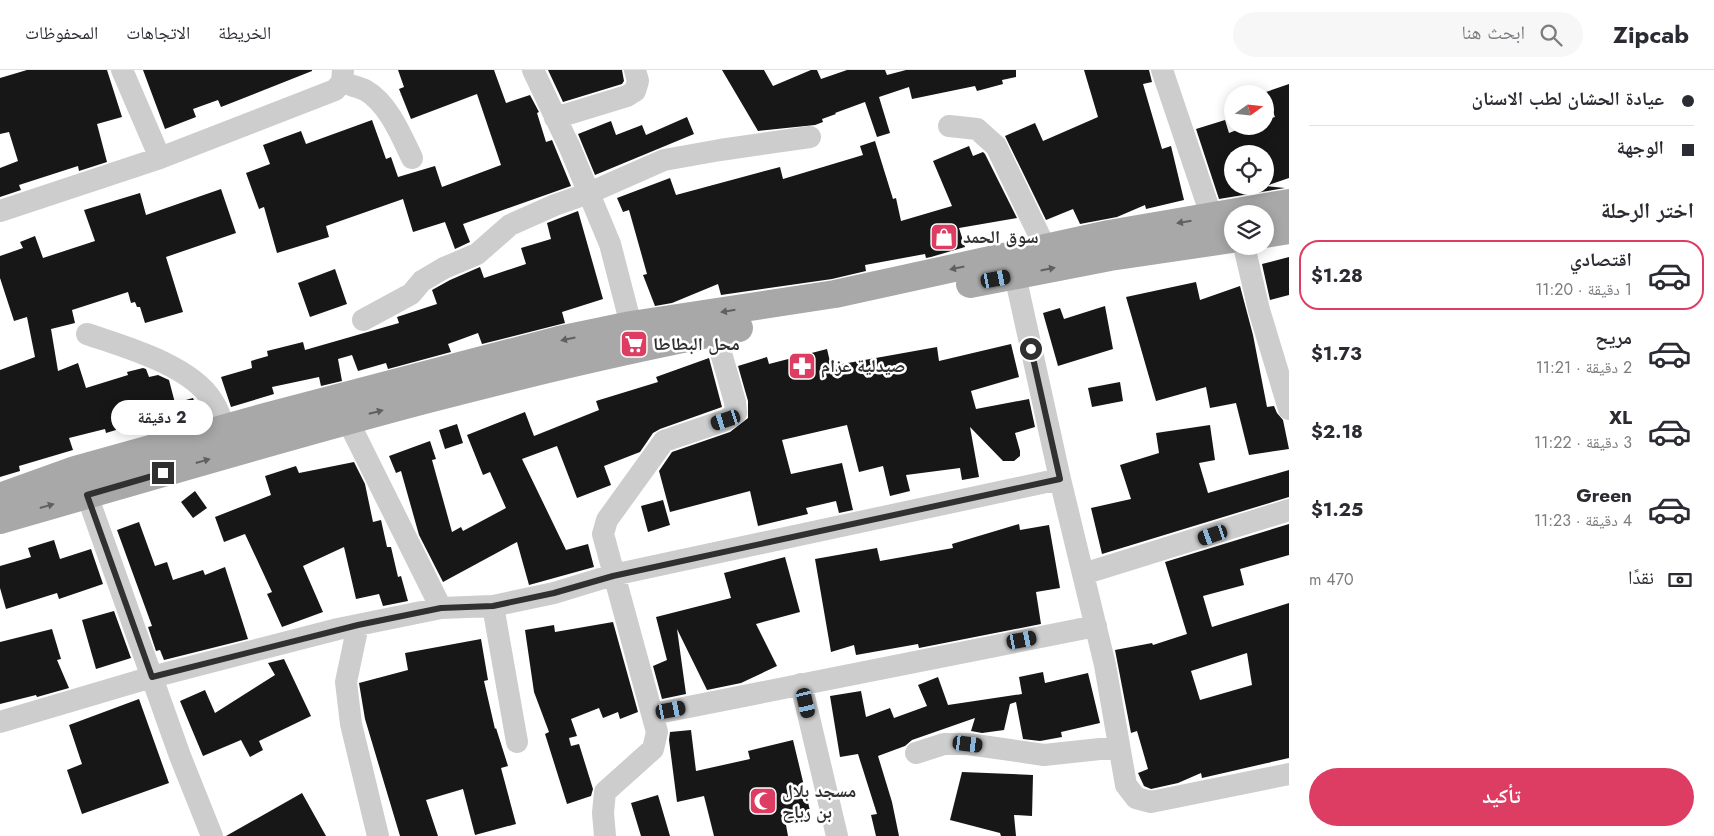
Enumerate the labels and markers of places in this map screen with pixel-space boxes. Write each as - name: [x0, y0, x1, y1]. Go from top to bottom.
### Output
- shop icon: سوق الحمد: [929, 222, 959, 252]
- place label: سوق الحمد: [963, 224, 1039, 250]
- supermarket icon: محل البطاطا: [619, 329, 649, 359]
- place label: محل البطاطا: [653, 331, 740, 357]
- pharmacy icon: صيدلية عزام: [787, 351, 817, 381]
- place label: صيدلية عزام: [821, 353, 905, 379]
- place label: مسجد بلال بن رباح: [782, 778, 856, 825]
- mosque icon: مسجد بلال بن رباح: [748, 786, 778, 816]

